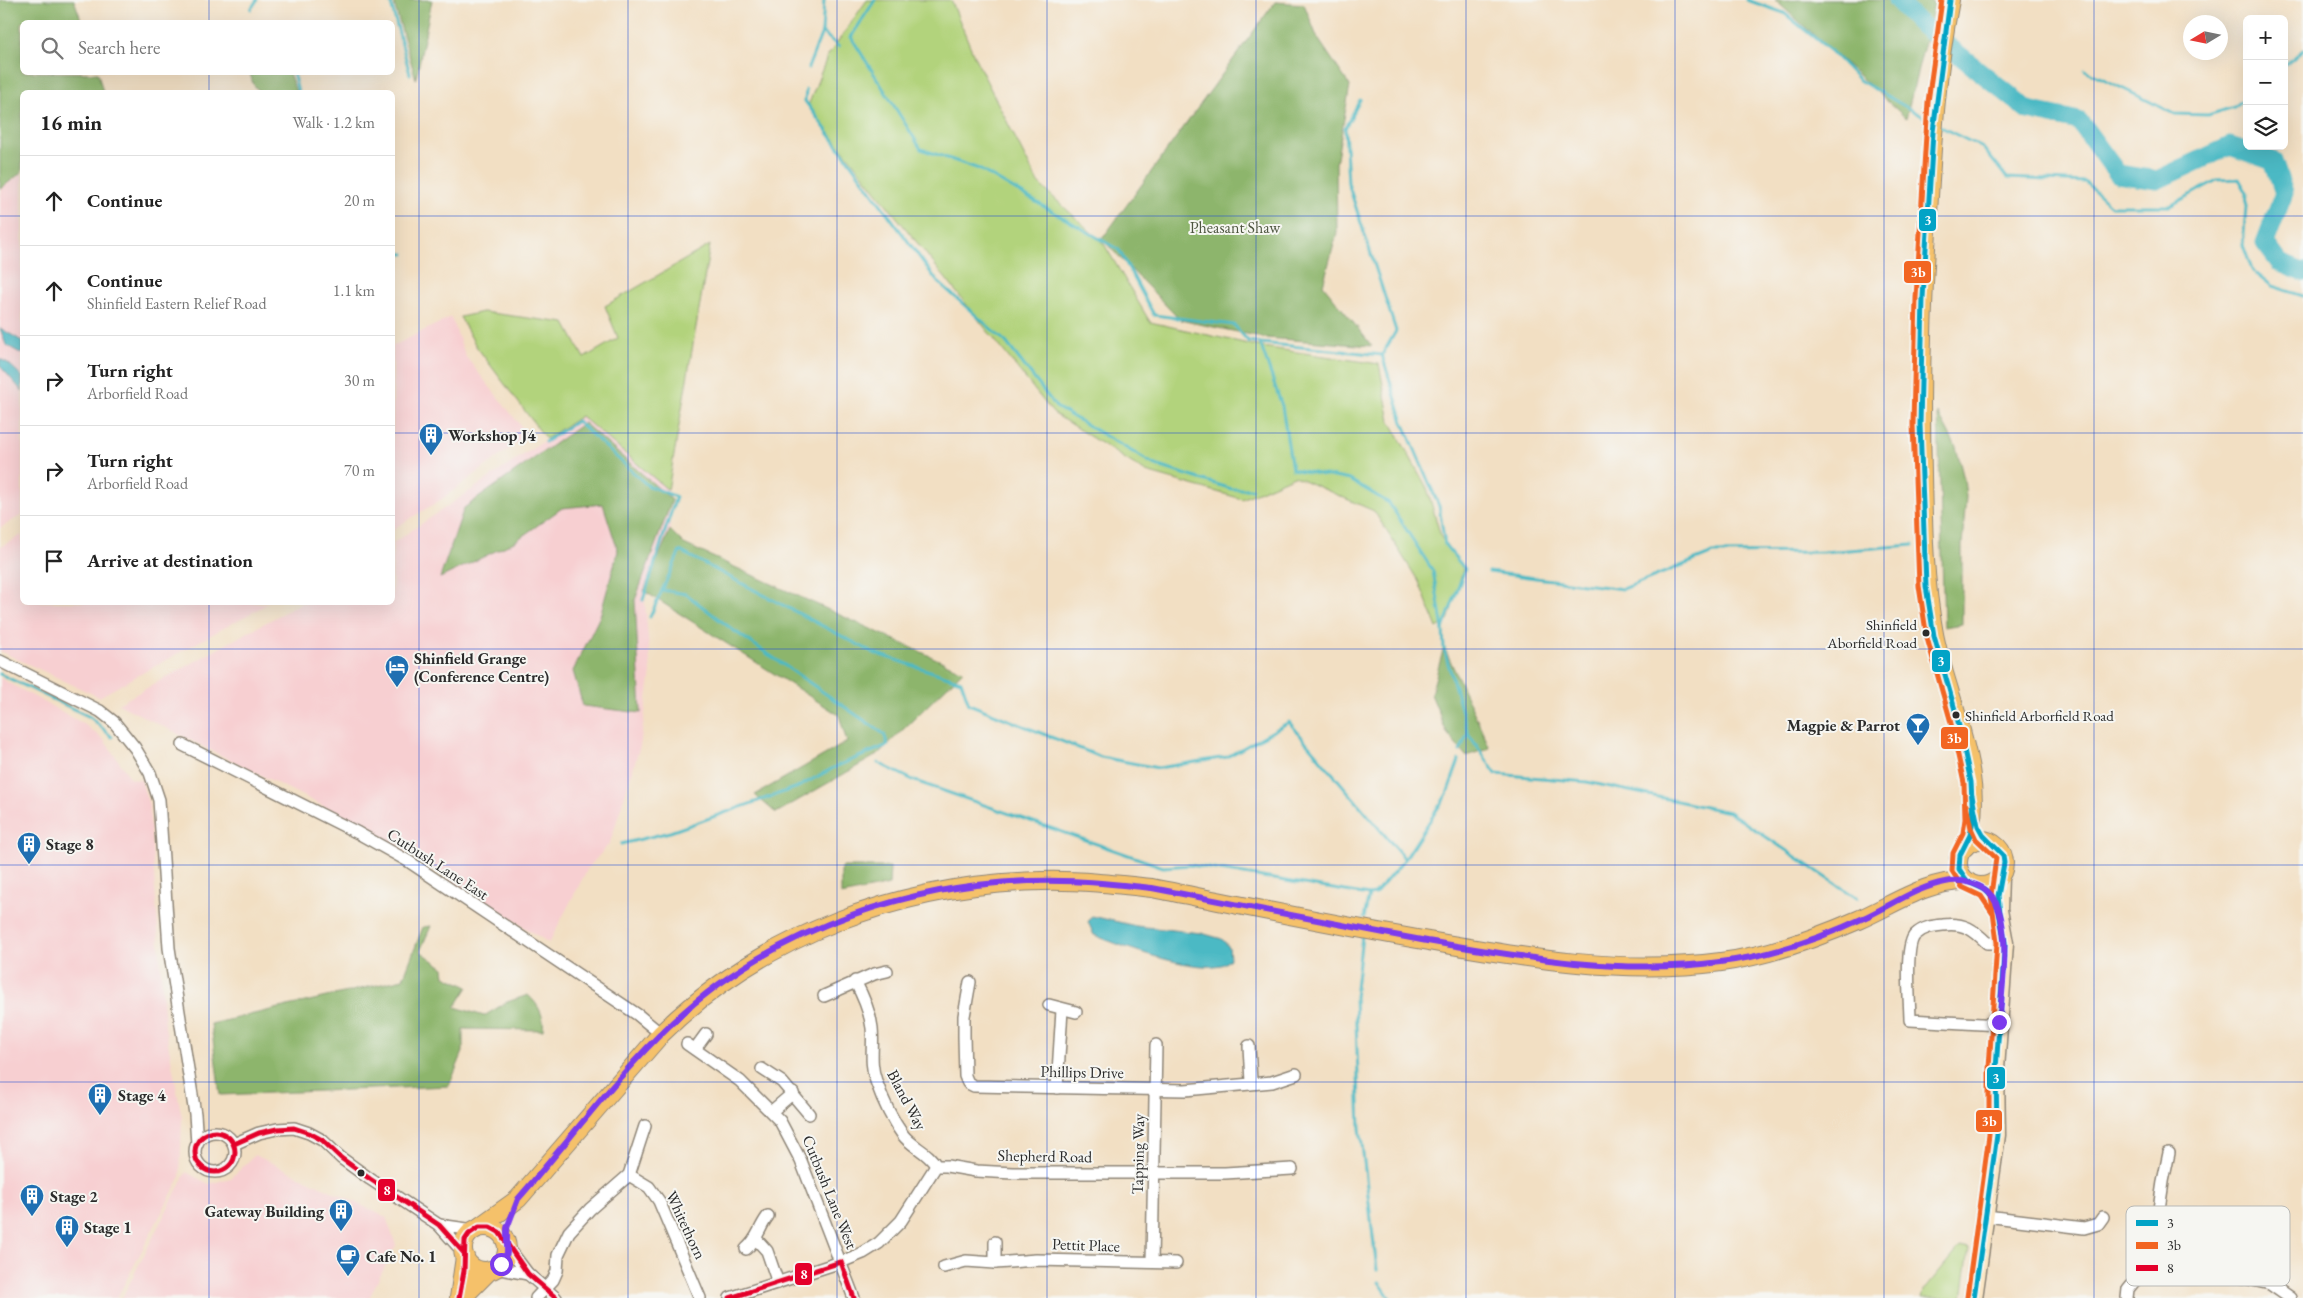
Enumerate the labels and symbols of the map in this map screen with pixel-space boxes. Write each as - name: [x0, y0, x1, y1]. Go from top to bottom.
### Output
- north arrow: [2183, 15, 2228, 60]
- line badge: 3: [1918, 208, 1937, 232]
- text: 3: [1924, 211, 1932, 229]
- park label: Pheasant Shaw: [1190, 217, 1281, 238]
- line badge: 3b: [1903, 260, 1932, 284]
- text: 3b: [1911, 263, 1926, 281]
- building icon: Workshop J4: [418, 422, 444, 456]
- place label: Workshop J4: [448, 425, 536, 446]
- place label: Shinfield Aborfield Road: [1826, 615, 1917, 652]
- marker: Shinfield Aborfield Road: [1921, 628, 1931, 638]
- place label: Shinfield Grange (Conference Centre): [414, 648, 549, 687]
- line badge: 3: [1931, 649, 1951, 673]
- text: 3: [1937, 652, 1945, 670]
- hotel icon: Shinfield Grange (Conference Centre): [384, 654, 410, 688]
- place label: Shinfield Arborfield Road: [1965, 706, 2114, 725]
- marker: Shinfield Arborfield Road: [1951, 710, 1961, 720]
- bar icon: Magpie & Parrot: [1905, 712, 1931, 746]
- place label: Magpie & Parrot: [1787, 715, 1900, 736]
- line badge: 3b: [1940, 726, 1969, 750]
- text: 3b: [1947, 729, 1962, 747]
- street label: Cutbush Lane East: [383, 823, 493, 905]
- building icon: Stage 8: [16, 831, 42, 865]
- place label: Stage 8: [46, 834, 94, 855]
- route end: [1988, 1011, 2011, 1034]
- street label: Phillips Drive: [1040, 1061, 1124, 1083]
- street label: Bland Way: [882, 1066, 932, 1135]
- line badge: 3: [1986, 1066, 2006, 1090]
- text: 3: [1992, 1069, 2000, 1087]
- building icon: Stage 4: [87, 1082, 113, 1116]
- place label: Stage 4: [118, 1085, 166, 1106]
- line badge: 3b: [1975, 1109, 2003, 1133]
- street label: Tapping Way: [1127, 1112, 1149, 1195]
- text: 3b: [1982, 1112, 1997, 1130]
- street label: Cutbush Lane West: [798, 1132, 862, 1252]
- street label: Shepherd Road: [998, 1145, 1093, 1167]
- unlabelled marker: [356, 1168, 366, 1178]
- line badge: 8: [377, 1178, 396, 1202]
- text: 8: [383, 1181, 391, 1199]
- building icon: Stage 2: [19, 1183, 45, 1217]
- place label: Stage 2: [50, 1186, 98, 1207]
- street label: Whitethorn: [661, 1187, 711, 1263]
- building icon: Gateway Building: [328, 1198, 354, 1232]
- place label: Gateway Building: [205, 1201, 325, 1222]
- legend: [2126, 1206, 2290, 1286]
- building icon: Stage 1: [54, 1214, 80, 1248]
- text: 3: [2167, 1214, 2174, 1232]
- place label: Stage 1: [84, 1217, 132, 1238]
- street label: Pettit Place: [1052, 1233, 1120, 1257]
- text: 3b: [2167, 1236, 2181, 1254]
- cafe icon: Cafe No. 1: [335, 1243, 361, 1277]
- place label: Cafe No. 1: [366, 1246, 437, 1267]
- route start: [490, 1253, 513, 1276]
- text: 8: [2167, 1259, 2174, 1277]
- line badge: 8: [794, 1262, 813, 1286]
- text: 8: [800, 1265, 808, 1283]

